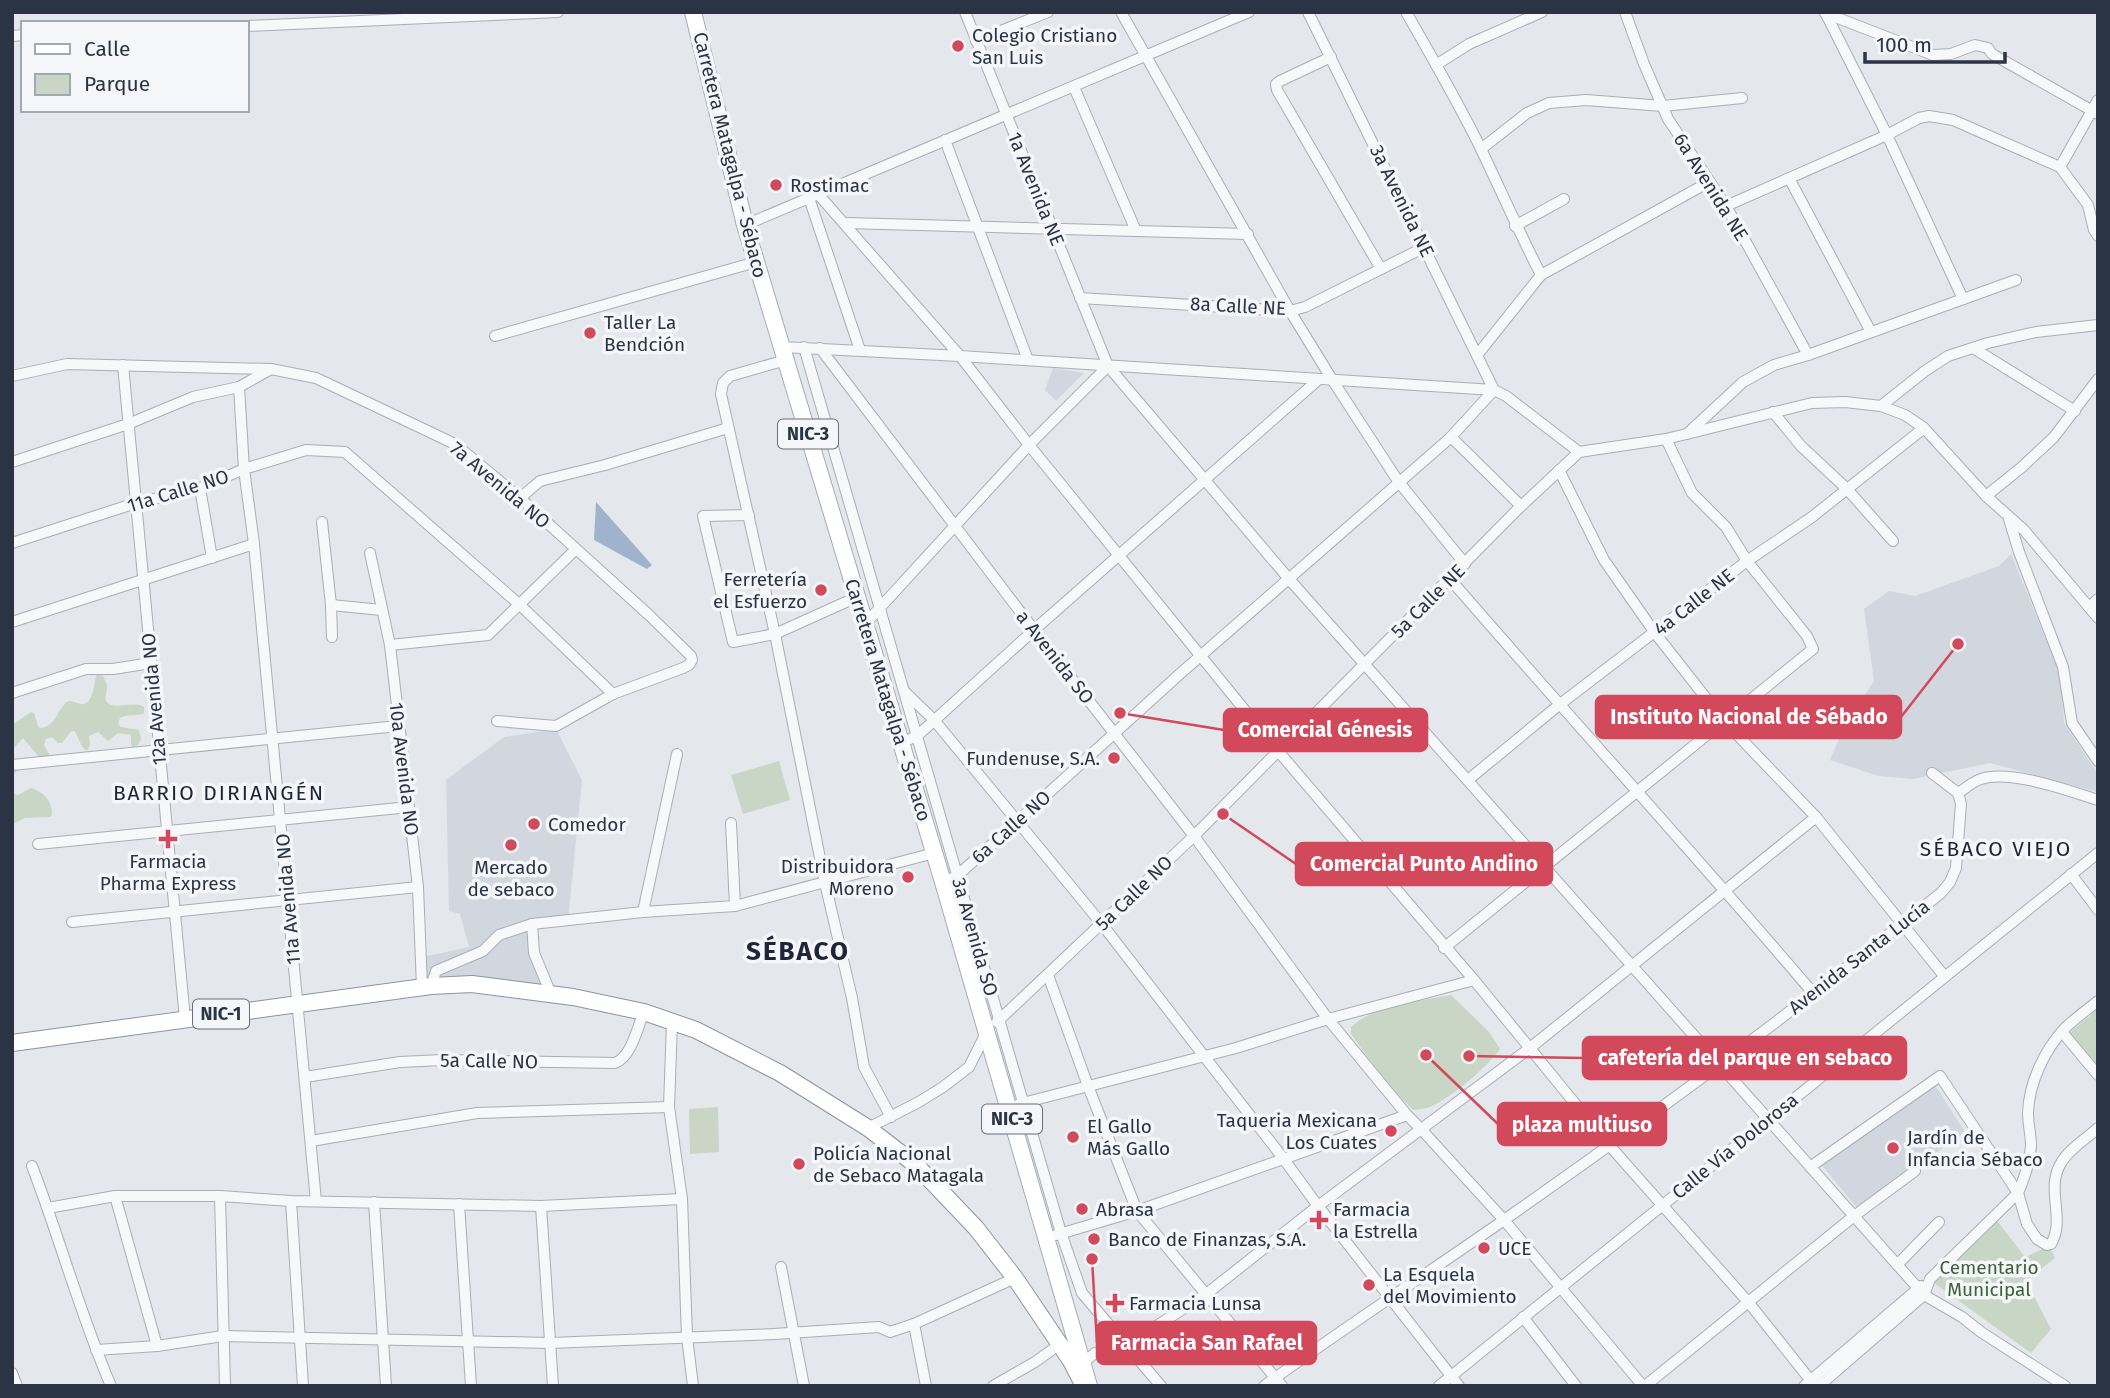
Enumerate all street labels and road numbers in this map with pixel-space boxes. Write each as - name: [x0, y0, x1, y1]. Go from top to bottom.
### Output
- street label: Carretera Matagalpa - Sébaco: [688, 30, 772, 280]
- street label: 1a Avenida NE: [1003, 129, 1069, 249]
- street label: 6a Avenida NE: [1669, 129, 1753, 245]
- street label: 3a Avenida NE: [1365, 141, 1439, 261]
- street label: 8a Calle NE: [1189, 292, 1287, 320]
- road number: NIC-3: [778, 420, 838, 448]
- street label: 7a Avenida NO: [445, 437, 555, 533]
- street label: 11a Calle NO: [125, 465, 231, 517]
- street label: 5a Calle NE: [1386, 559, 1470, 643]
- street label: 4a Calle NE: [1649, 563, 1739, 641]
- street label: Carretera Matagalpa - Sébaco: [840, 576, 936, 824]
- street label: a Avenida SO: [1011, 606, 1099, 708]
- street label: 12a Avenida NO: [137, 632, 171, 766]
- street label: 10a Avenida NO: [384, 701, 424, 837]
- street label: 6a Calle NO: [967, 785, 1055, 869]
- street label: 11a Avenida NO: [271, 833, 305, 965]
- street label: 5a Calle NO: [1091, 851, 1177, 935]
- street label: 3a Avenida SO: [947, 875, 1003, 999]
- street label: Avenida Santa Lucía: [1784, 895, 1934, 1019]
- road number: NIC-1: [193, 1000, 249, 1028]
- street label: 5a Calle NO: [440, 1049, 538, 1073]
- street label: Calle Vía Dolorosa: [1667, 1088, 1803, 1204]
- road number: NIC-3: [982, 1104, 1042, 1134]

